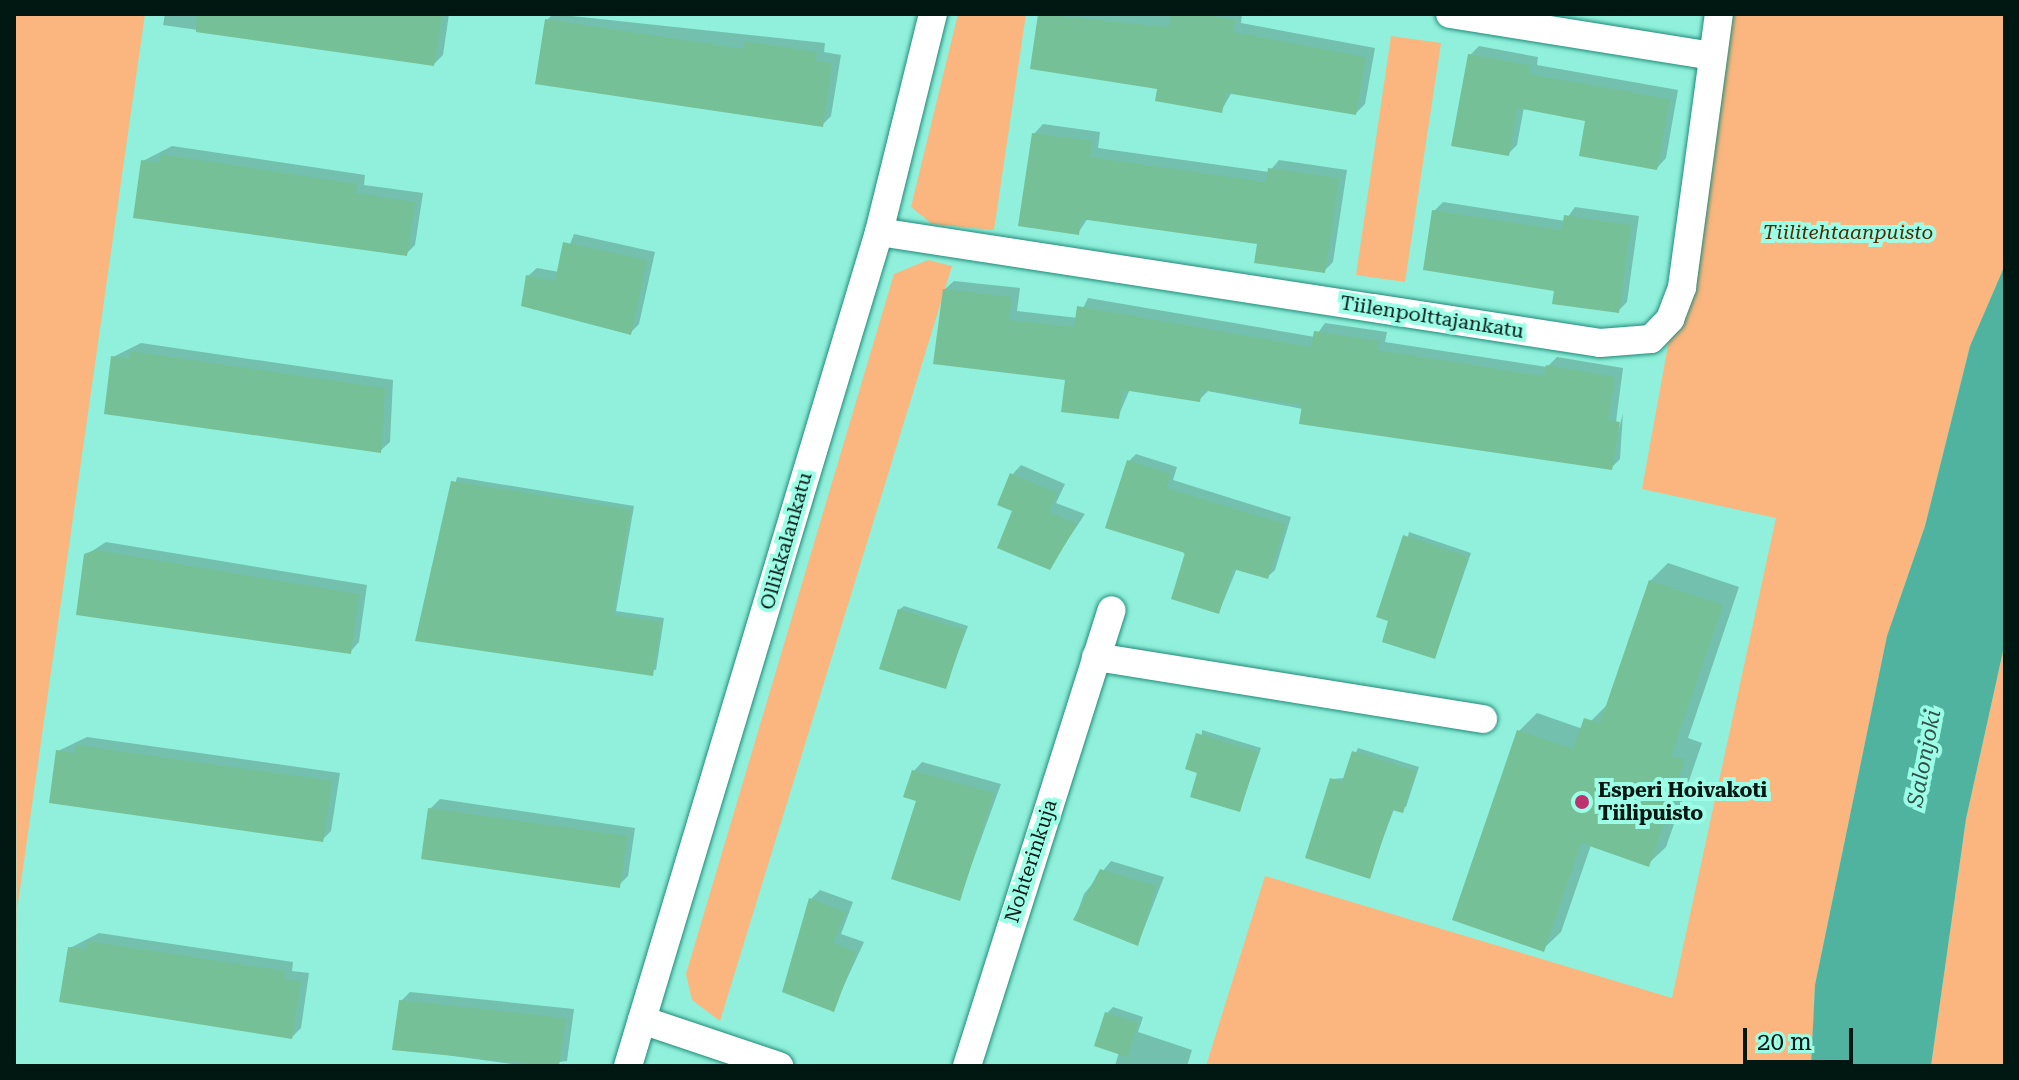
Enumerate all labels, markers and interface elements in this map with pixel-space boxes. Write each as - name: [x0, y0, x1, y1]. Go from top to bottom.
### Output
- park label: Tiilitehtaanpuisto: [1763, 220, 1933, 244]
- street label: Tiilenpolttajankatu: [1339, 291, 1525, 343]
- street label: Ollikkalankatu: [755, 470, 817, 612]
- water label: Salonjoki: [1902, 707, 1946, 809]
- place label: Esperi Hoivakoti Tiilipuisto: [1598, 778, 1767, 825]
- marker: Esperi Hoivakoti Tiilipuisto: [1573, 793, 1591, 811]
- street label: Nohterinkuja: [1000, 796, 1062, 926]
- scale bar: [1747, 1012, 1857, 1062]
- text: 20 m: [1757, 1028, 1812, 1056]

